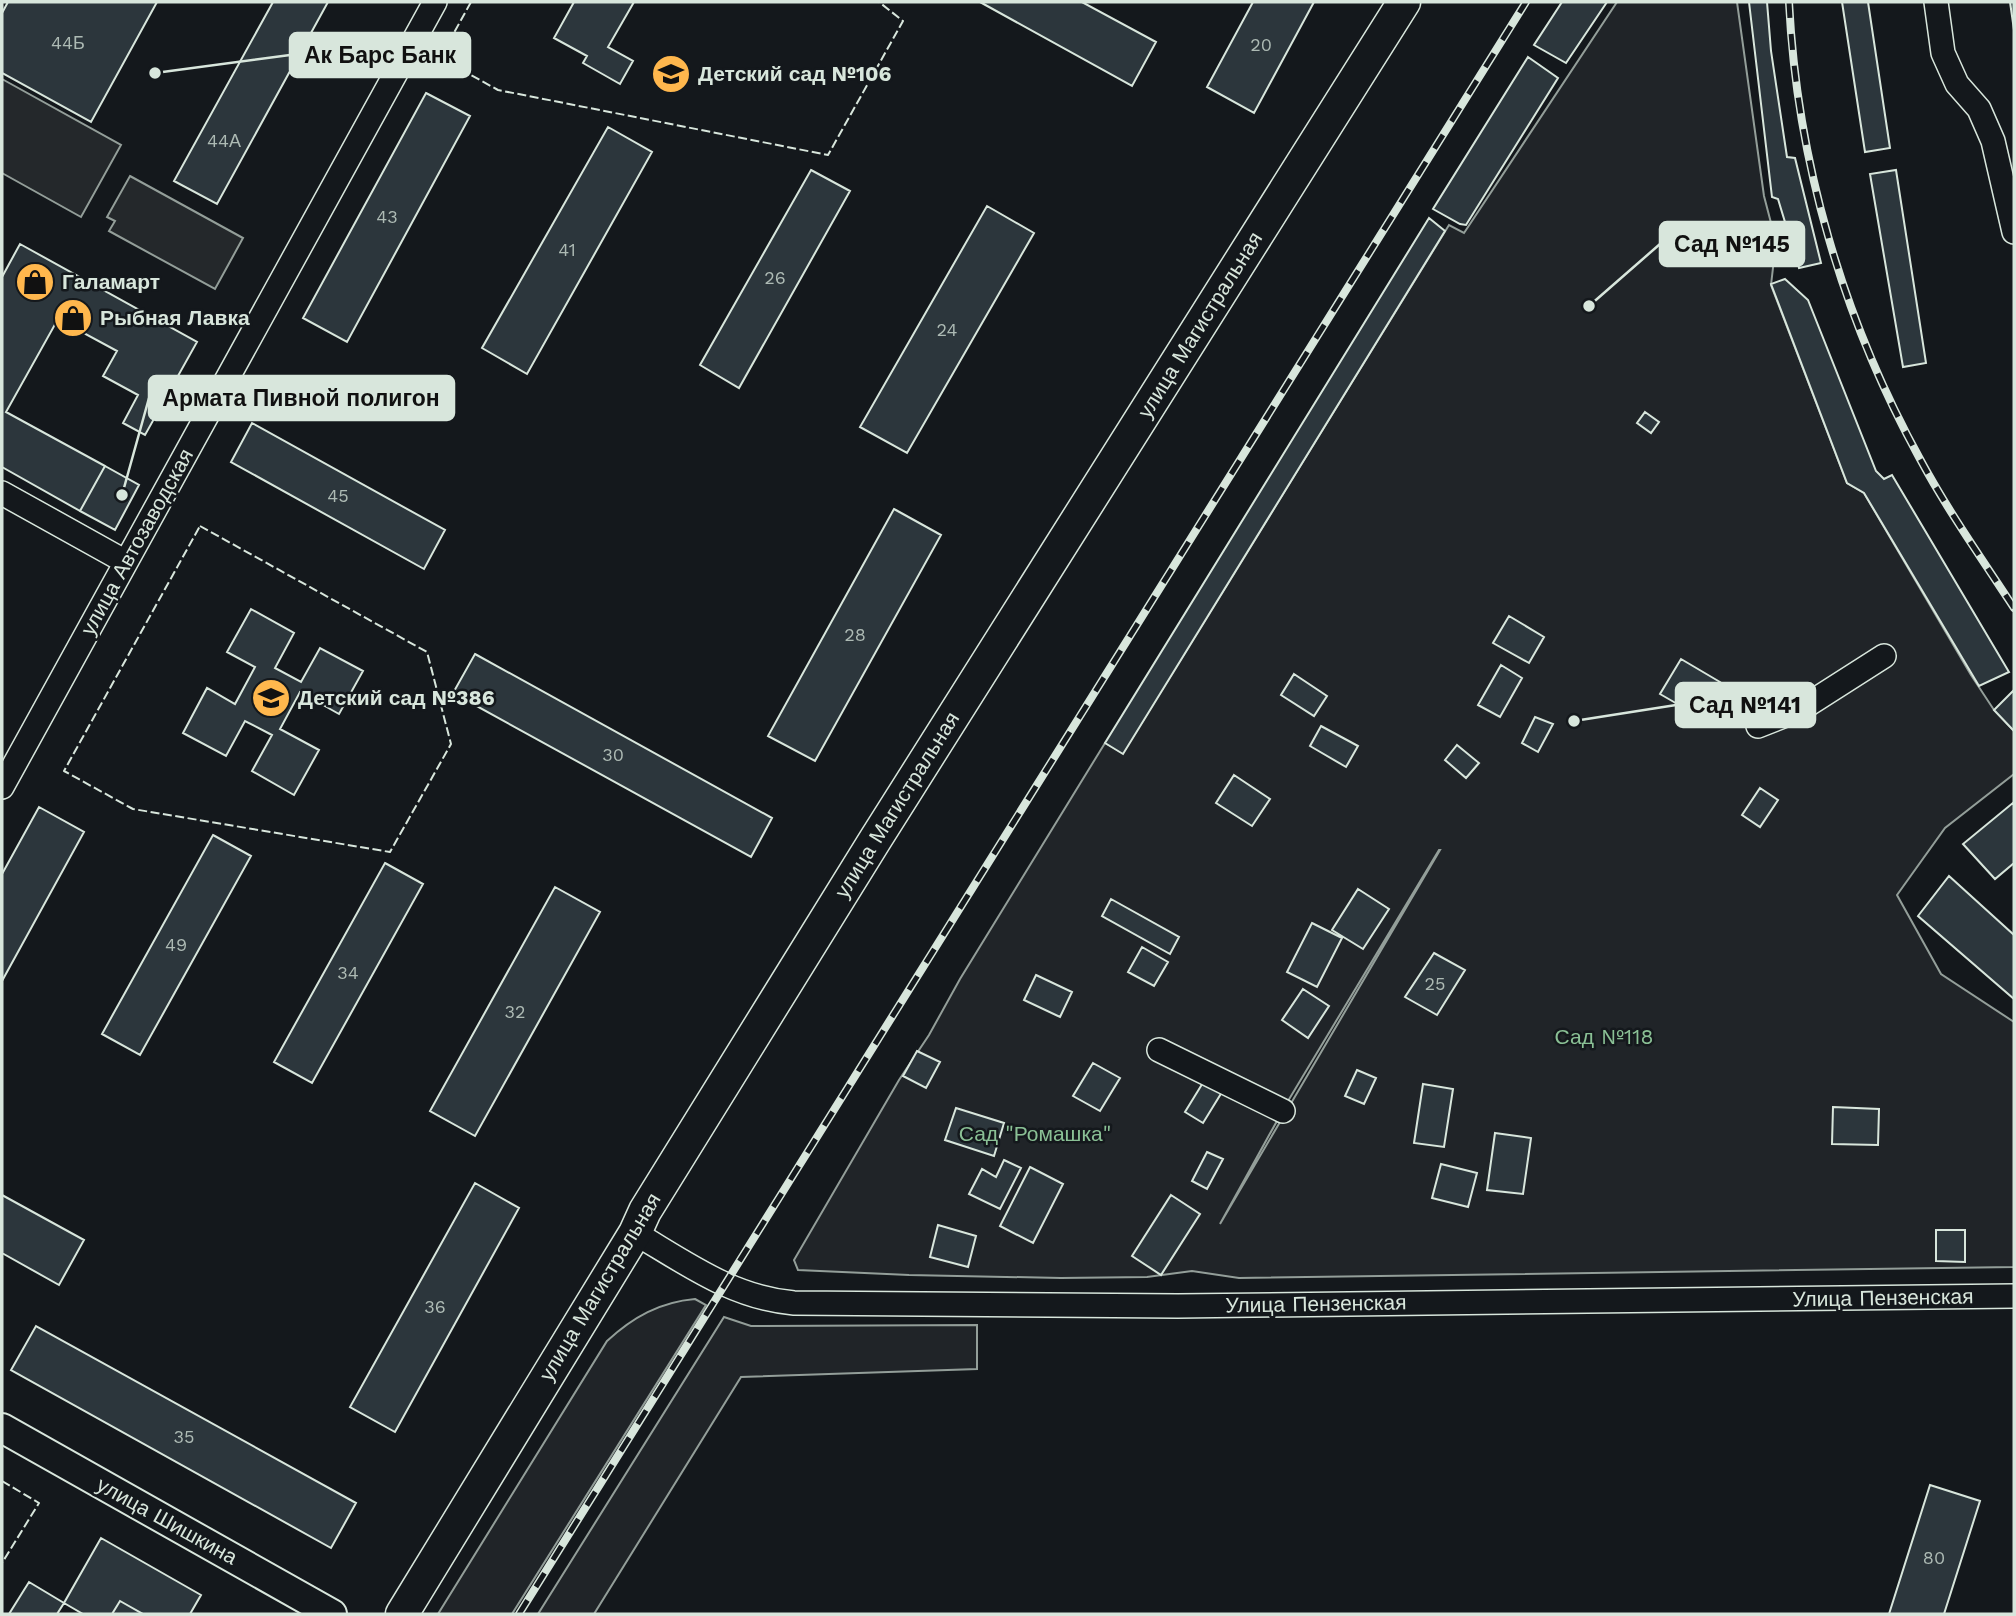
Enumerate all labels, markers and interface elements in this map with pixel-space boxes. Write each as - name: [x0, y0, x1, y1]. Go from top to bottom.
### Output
- house number: 44Б: [51, 32, 85, 53]
- callout: Ак Барс Банк: [290, 33, 470, 77]
- house number: 20: [1250, 34, 1272, 55]
- text: Ак Барс Банк: [304, 42, 457, 69]
- school or university icon: Детский сад №106: [650, 53, 692, 95]
- place label: Детский сад №106: [698, 61, 892, 86]
- house number: 44А: [207, 130, 241, 151]
- house number: 43: [376, 206, 398, 227]
- callout: Сад №145: [1660, 222, 1804, 266]
- street label: улица Магистральная: [1132, 227, 1267, 423]
- text: Сад №145: [1674, 231, 1790, 258]
- house number: 41: [558, 239, 576, 260]
- shop icon: Галамарт: [14, 261, 56, 303]
- house number: 26: [764, 267, 786, 288]
- place label: Галамарт: [62, 269, 160, 294]
- shop icon: Рыбная Лавка: [52, 297, 94, 339]
- place label: Рыбная Лавка: [100, 305, 250, 330]
- house number: 24: [937, 319, 957, 340]
- callout: Армата Пивной полигон: [149, 376, 454, 420]
- text: Армата Пивной полигон: [162, 385, 440, 412]
- street label: улица Автозаводская: [75, 444, 198, 639]
- house number: 45: [327, 485, 349, 506]
- house number: 28: [844, 624, 866, 645]
- school or university icon: Детский сад №386: [250, 677, 292, 719]
- callout: Сад №141: [1676, 683, 1815, 727]
- place label: Детский сад №386: [298, 685, 495, 710]
- text: Сад №141: [1689, 692, 1801, 719]
- street label: улица Магистральная: [829, 707, 964, 903]
- house number: 30: [602, 744, 624, 765]
- house number: 49: [165, 934, 187, 955]
- house number: 34: [337, 962, 359, 983]
- house number: 25: [1425, 973, 1445, 994]
- house number: 32: [505, 1001, 526, 1022]
- park label: Сад №118: [1555, 1024, 1653, 1049]
- park label: Сад "Ромашка": [959, 1121, 1111, 1146]
- street label: улица Магистральная: [533, 1188, 666, 1385]
- street label: Улица Пензенская: [1792, 1283, 1974, 1312]
- street label: Улица Пензенская: [1225, 1289, 1407, 1318]
- house number: 36: [424, 1296, 446, 1317]
- house number: 35: [174, 1426, 194, 1447]
- street label: улица Шишкина: [93, 1472, 242, 1570]
- house number: 80: [1923, 1547, 1945, 1568]

